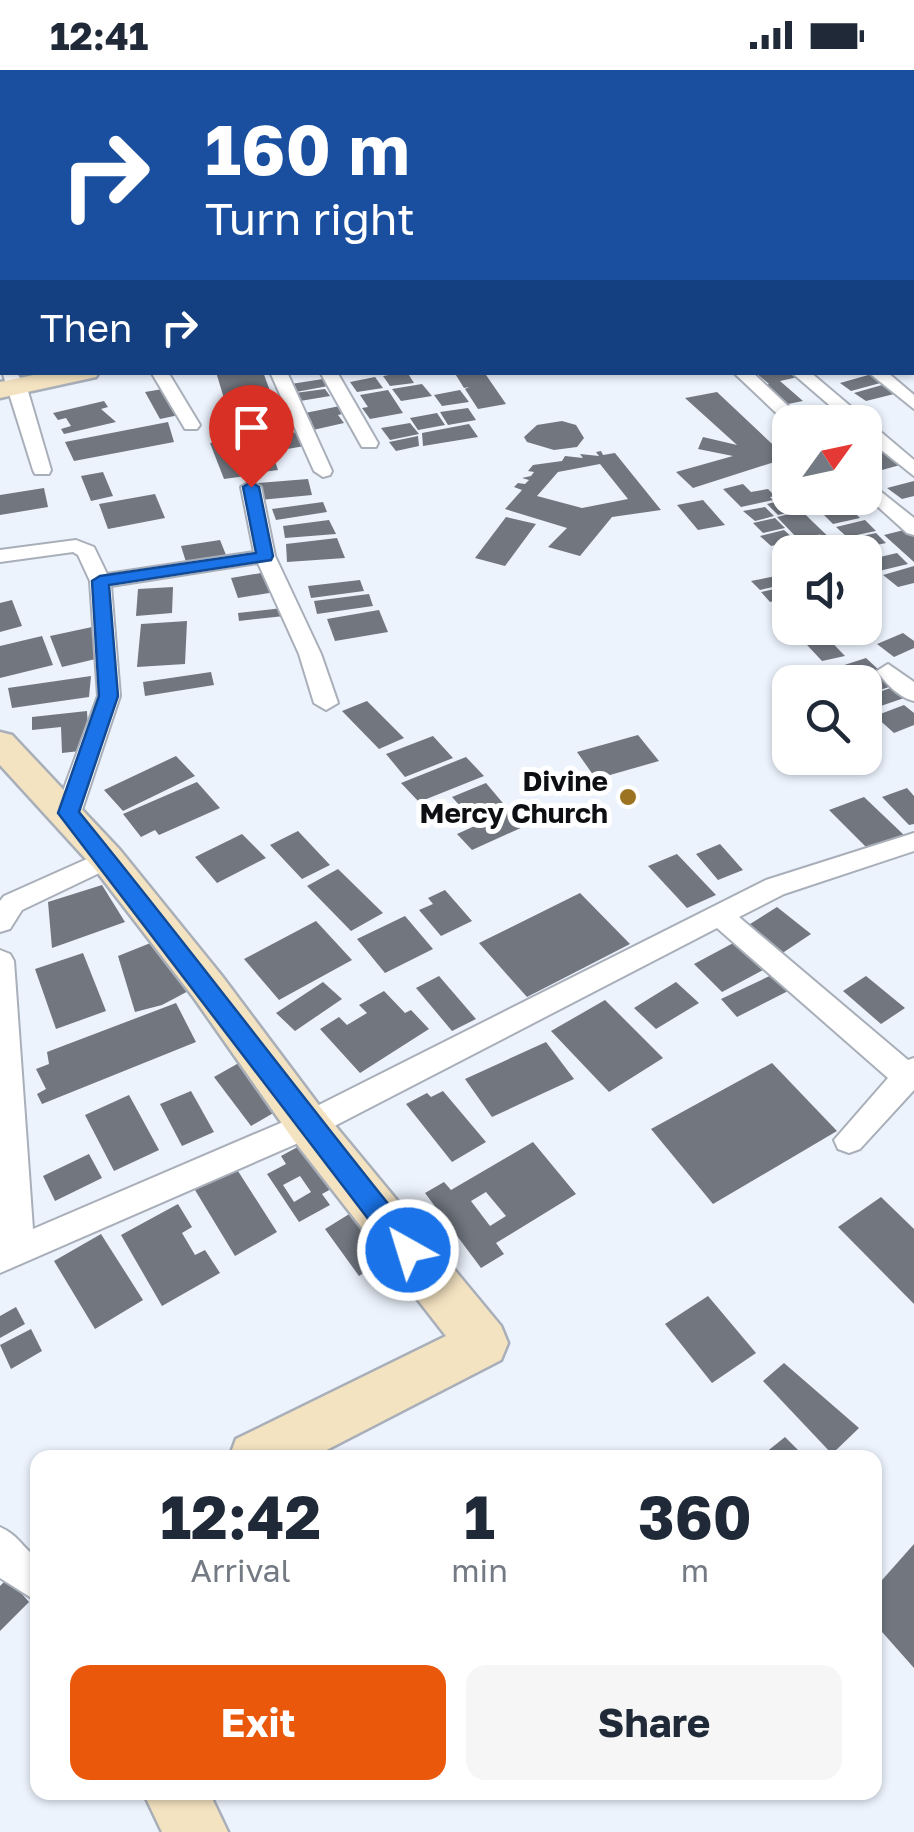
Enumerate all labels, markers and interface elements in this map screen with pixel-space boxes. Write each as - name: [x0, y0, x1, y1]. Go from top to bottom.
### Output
- text: 12:41: [50, 13, 148, 58]
- text: 160 m: [205, 106, 410, 190]
- icon: right: [40, 110, 170, 240]
- text: Turn right: [205, 191, 415, 245]
- icon: right: [152, 300, 207, 355]
- text: Then: [40, 305, 132, 350]
- pin: [209, 385, 294, 488]
- icon: arrive: [224, 400, 279, 455]
- north arrow: [772, 405, 882, 515]
- map controls: [772, 405, 882, 775]
- button: sound: [772, 535, 882, 645]
- button: search: [772, 665, 882, 775]
- place label: Divine Mercy Church: [420, 764, 608, 829]
- marker: Divine Mercy Church: [617, 786, 639, 808]
- position arrow: [356, 1198, 460, 1302]
- text: 12:42: [160, 1480, 321, 1552]
- text: 1: [464, 1480, 495, 1552]
- text: 360: [638, 1480, 752, 1552]
- text: Arrival: [190, 1551, 291, 1589]
- text: min: [451, 1551, 508, 1589]
- text: m: [681, 1551, 709, 1589]
- button: Exit: [70, 1665, 446, 1780]
- button: Share: [466, 1665, 842, 1780]

